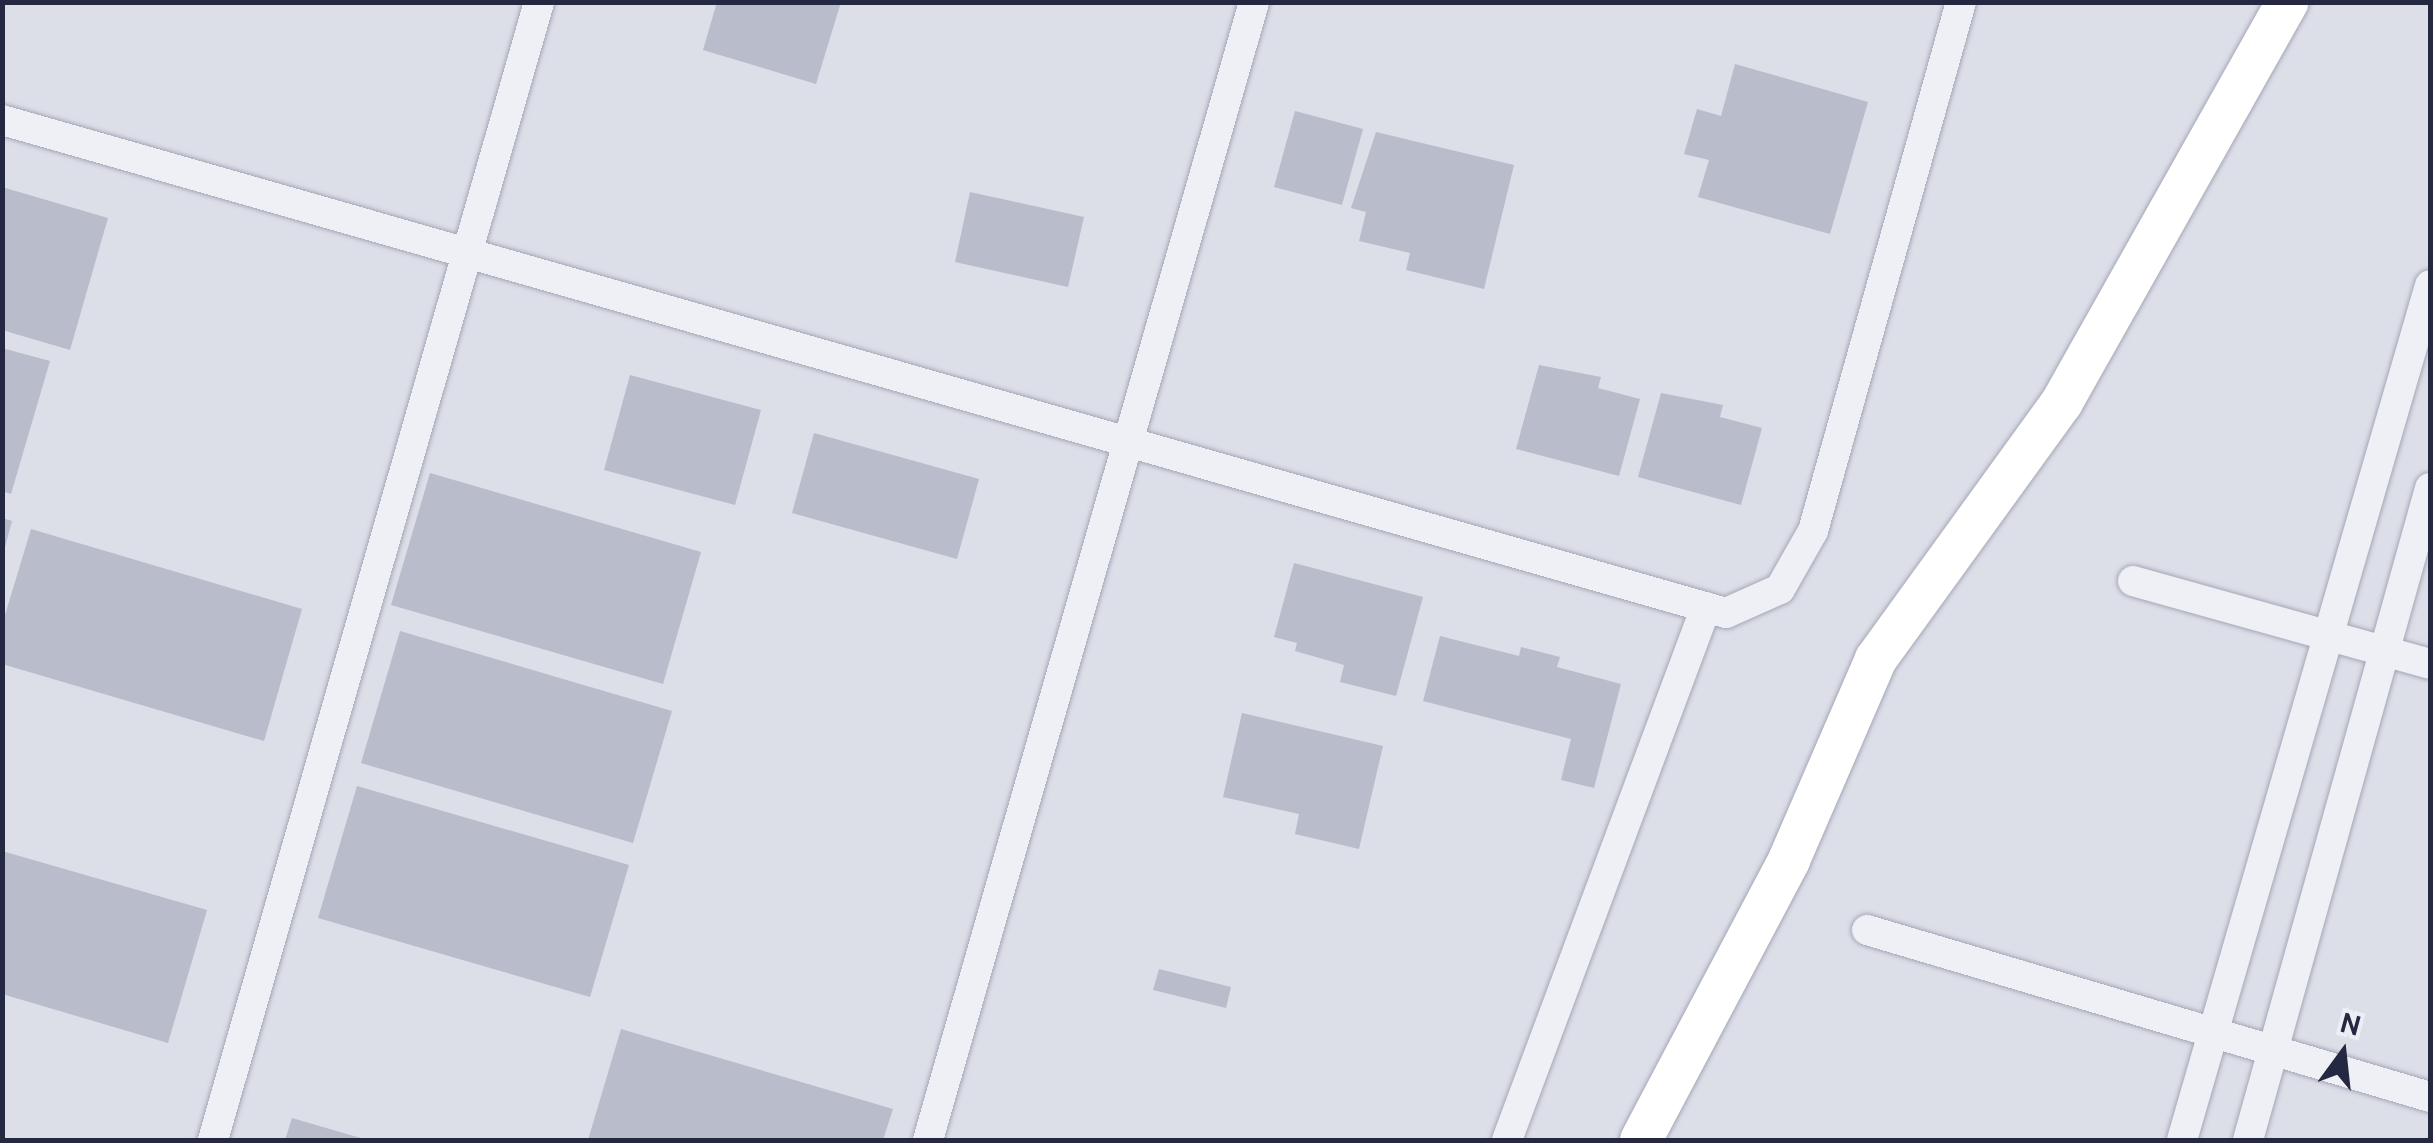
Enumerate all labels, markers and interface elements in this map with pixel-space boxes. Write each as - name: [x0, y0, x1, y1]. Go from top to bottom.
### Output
- north arrow: [2293, 1003, 2393, 1103]
- text: N: [2337, 1005, 2365, 1043]

